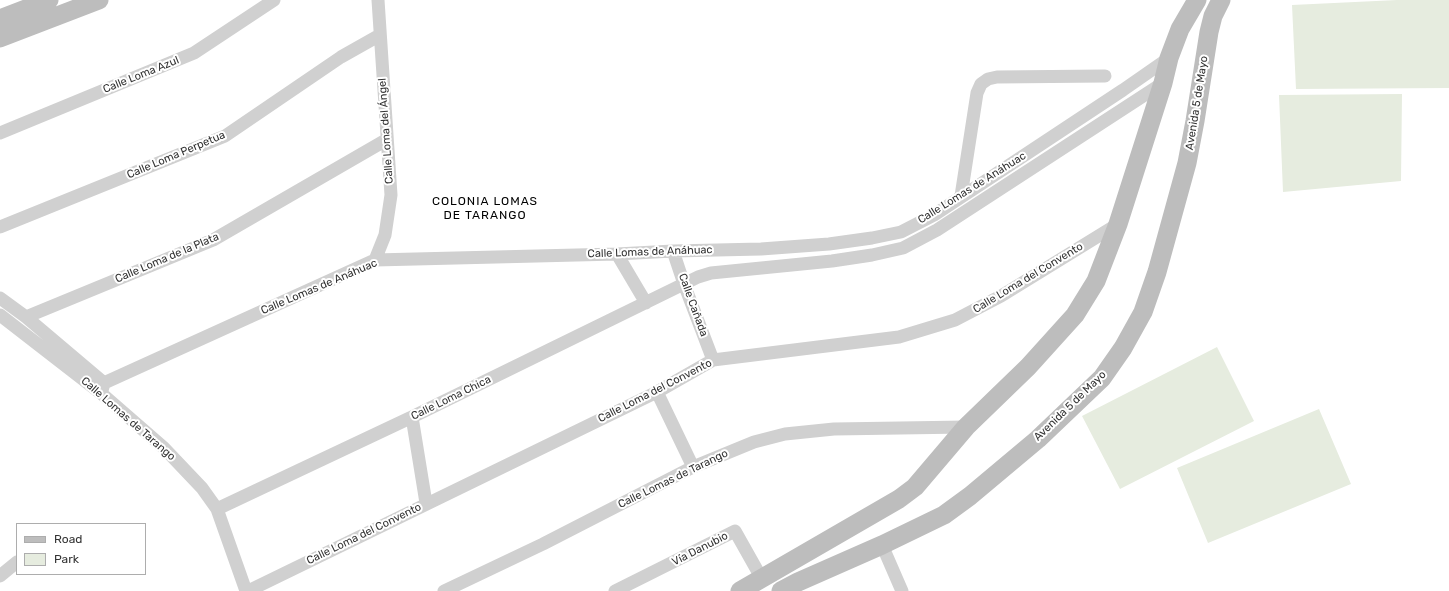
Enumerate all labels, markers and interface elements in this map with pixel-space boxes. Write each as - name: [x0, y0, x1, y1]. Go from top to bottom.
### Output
- street label: Calle Loma Azul: [101, 54, 181, 96]
- street label: Avenida 5 de Mayo: [1183, 55, 1211, 151]
- street label: Calle Loma del Ángel: [376, 78, 396, 184]
- street label: Calle Loma Perpetua: [125, 128, 227, 182]
- street label: Calle Lomas de Anáhuac: [915, 149, 1029, 227]
- district label: COLONIA LOMAS DE TARANGO: [432, 195, 538, 223]
- street label: Calle Loma de la Plata: [113, 230, 221, 286]
- street label: Calle Loma del Convento: [971, 240, 1085, 316]
- street label: Calle Lomas de Anáhuac: [587, 243, 713, 261]
- street label: Calle Lomas de Anáhuac: [259, 256, 379, 318]
- street label: Calle Cañada: [675, 272, 711, 338]
- street label: Calle Loma del Convento: [596, 357, 714, 425]
- street label: Avenida 5 de Mayo: [1031, 368, 1109, 444]
- street label: Calle Loma Chica: [409, 373, 493, 423]
- street label: Calle Lomas de Tarango: [78, 374, 178, 464]
- street label: Calle Lomas de Tarango: [616, 447, 730, 511]
- street label: Calle Loma del Convento: [304, 500, 424, 568]
- legend: [16, 523, 146, 575]
- street label: Vía Danubio: [670, 529, 730, 569]
- text: Road: [54, 532, 82, 546]
- text: Park: [54, 552, 79, 566]

